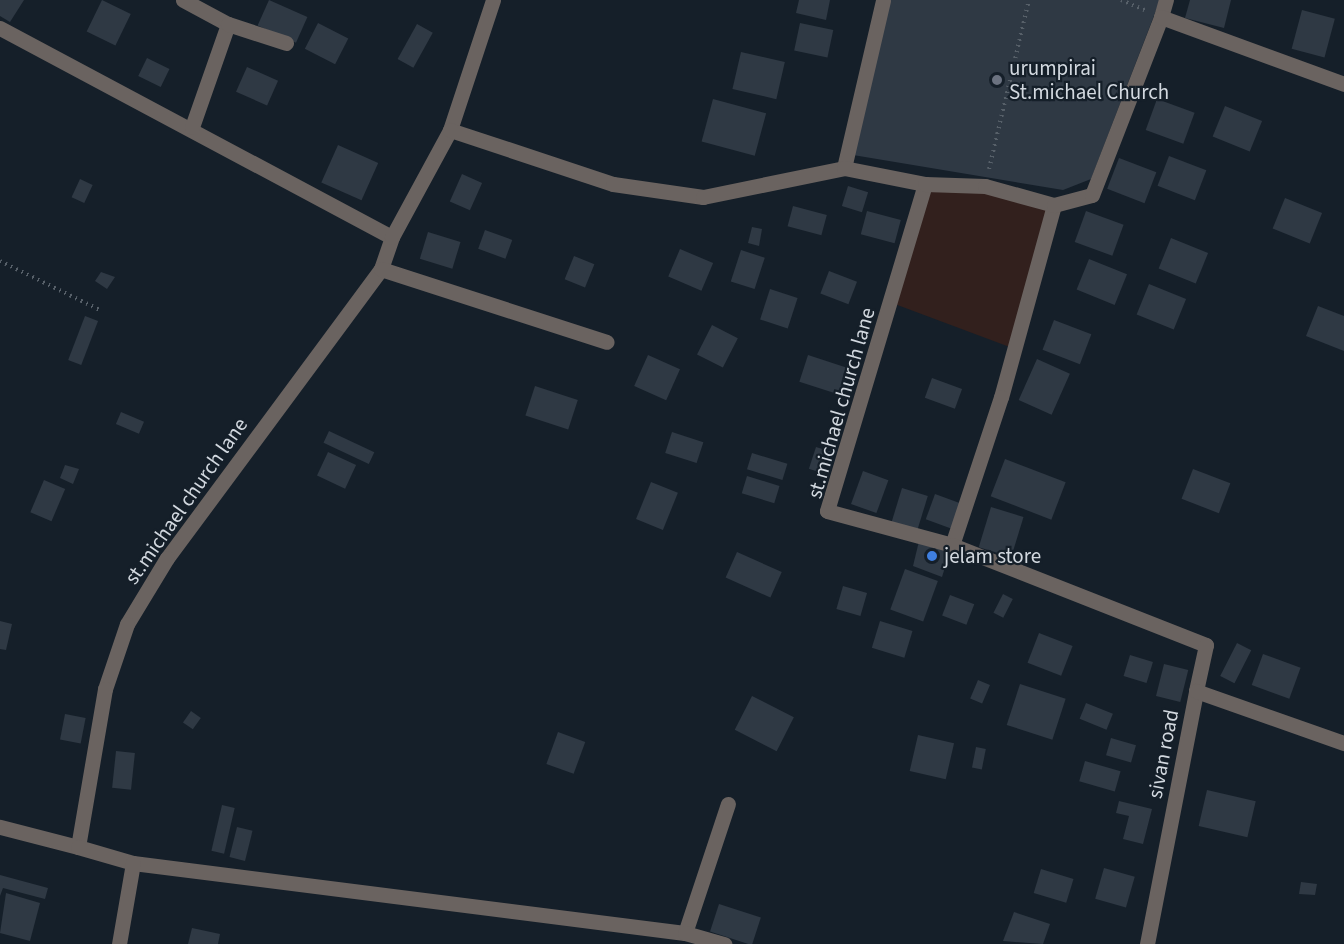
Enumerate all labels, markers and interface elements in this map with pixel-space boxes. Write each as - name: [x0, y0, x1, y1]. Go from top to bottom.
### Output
- place label: urumpirai St.michael Church: [1009, 55, 1169, 105]
- marker: urumpirai St.michael Church: [990, 73, 1004, 87]
- street label: st.michael church lane: [802, 305, 880, 501]
- street label: st.michael church lane: [119, 413, 253, 589]
- place label: jelam store: [944, 543, 1041, 569]
- marker: jelam store: [925, 549, 939, 563]
- street label: sivan road: [1142, 707, 1184, 801]

